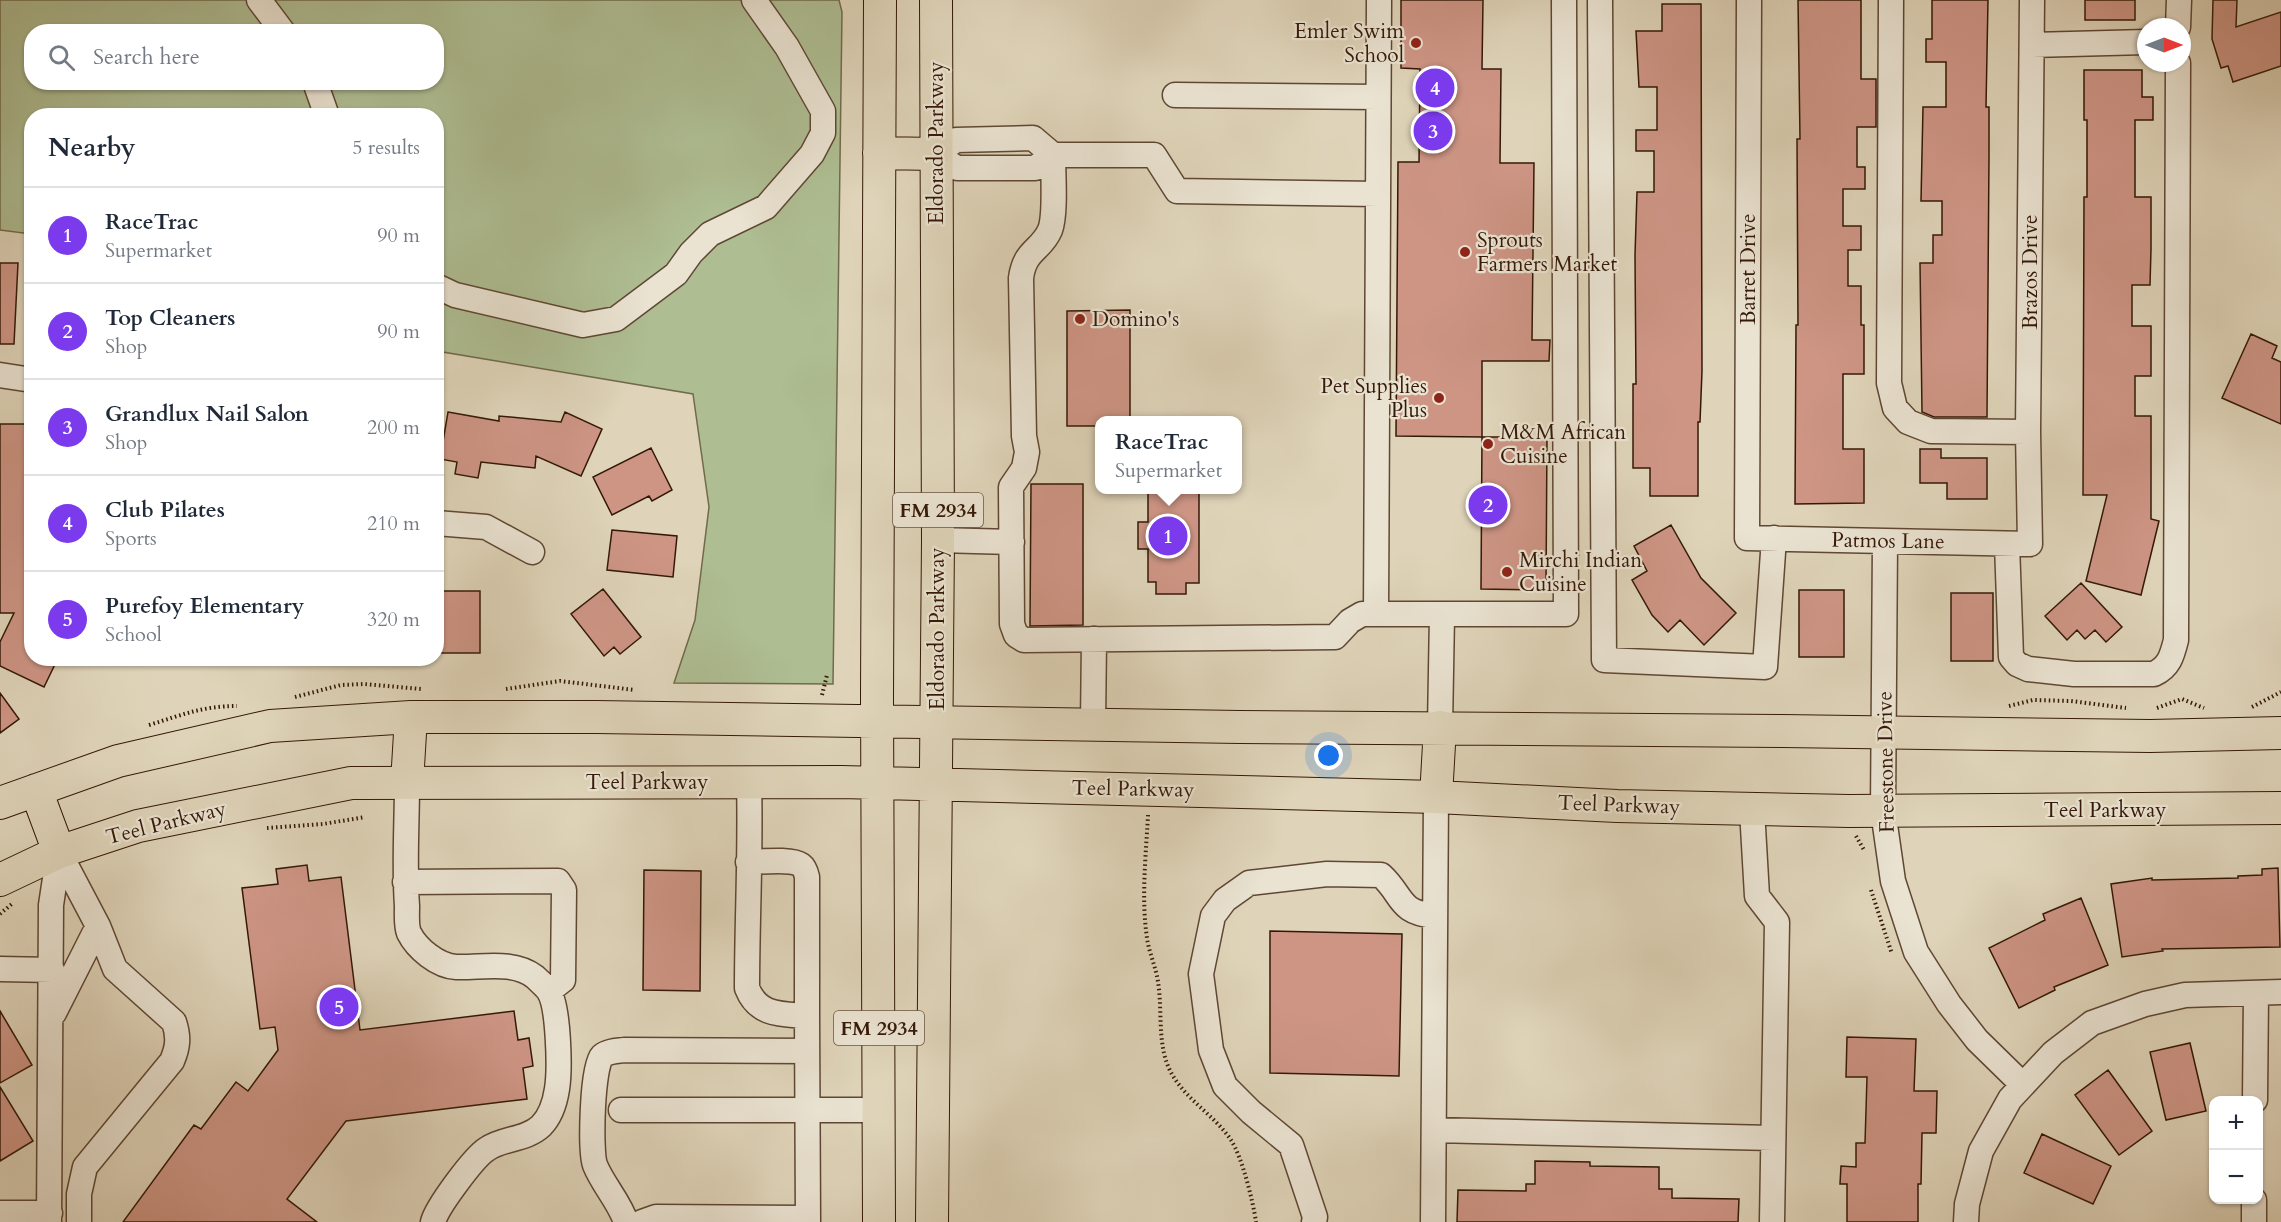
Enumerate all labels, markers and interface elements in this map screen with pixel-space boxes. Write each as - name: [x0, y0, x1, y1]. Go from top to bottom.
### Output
- place label: Emler Swim School: [1294, 17, 1404, 70]
- north arrow: [2137, 18, 2191, 72]
- search box: [24, 24, 444, 90]
- marker: Emler Swim School: [1409, 36, 1423, 50]
- icon: search: [45, 41, 78, 74]
- text: Search here: [93, 42, 200, 72]
- street label: Eldorado Parkway: [922, 61, 951, 225]
- pin: 4: [1416, 66, 1454, 110]
- pin: 3: [1414, 108, 1452, 154]
- text: Nearby: [48, 130, 136, 165]
- text: 5 results: [352, 134, 420, 161]
- text: RaceTrac: [105, 207, 198, 237]
- street label: Barret Drive: [1734, 213, 1763, 325]
- street label: Brazos Drive: [2016, 214, 2045, 330]
- text: 1: [62, 222, 73, 249]
- text: 90 m: [377, 222, 420, 249]
- place label: Sprouts Farmers Market: [1477, 226, 1618, 279]
- text: Supermarket: [105, 237, 212, 264]
- marker: Sprouts Farmers Market: [1458, 245, 1472, 259]
- text: Top Cleaners: [105, 303, 235, 333]
- place label: Domino's: [1092, 305, 1179, 334]
- marker: Domino's: [1073, 312, 1087, 326]
- text: 2: [62, 318, 73, 345]
- text: 90 m: [377, 318, 420, 345]
- text: Shop: [105, 333, 147, 360]
- place label: Pet Supplies Plus: [1321, 372, 1427, 425]
- marker: Pet Supplies Plus: [1432, 391, 1446, 405]
- text: Grandlux Nail Salon: [105, 399, 309, 429]
- text: 3: [62, 414, 73, 441]
- text: 200 m: [367, 414, 420, 441]
- popup: [1095, 416, 1242, 494]
- place label: M&M African Cuisine: [1500, 418, 1626, 471]
- text: RaceTrac: [1115, 427, 1208, 457]
- text: Shop: [105, 429, 147, 456]
- marker: M&M African Cuisine: [1481, 437, 1495, 451]
- text: Supermarket: [1115, 457, 1222, 484]
- pin: 2: [1468, 482, 1508, 528]
- road number: FM 2934: [893, 493, 983, 527]
- text: Club Pilates: [105, 495, 225, 525]
- text: 4: [62, 510, 73, 537]
- text: 210 m: [367, 510, 420, 537]
- pin: 1: [1148, 514, 1188, 558]
- text: Sports: [105, 525, 157, 552]
- street label: Patmos Lane: [1831, 526, 1945, 556]
- place label: Mirchi Indian Cuisine: [1519, 546, 1642, 599]
- street label: Eldorado Parkway: [923, 547, 952, 711]
- marker: Mirchi Indian Cuisine: [1500, 565, 1514, 579]
- text: Purefoy Elementary: [105, 591, 304, 621]
- text: 5: [62, 606, 73, 633]
- text: 320 m: [367, 606, 420, 633]
- text: School: [105, 621, 162, 648]
- street label: Freestone Drive: [1870, 691, 1902, 833]
- your location: [1314, 741, 1343, 770]
- street label: Teel Parkway: [586, 768, 708, 797]
- street label: Teel Parkway: [1071, 773, 1195, 805]
- street label: Teel Parkway: [1557, 788, 1681, 822]
- street label: Teel Parkway: [103, 794, 229, 852]
- street label: Teel Parkway: [2044, 796, 2166, 825]
- pin: 5: [320, 984, 358, 1030]
- road number: FM 2934: [834, 1011, 924, 1045]
- map controls: [2209, 1096, 2263, 1204]
- button: +: [2209, 1096, 2263, 1150]
- button: −: [2209, 1150, 2263, 1204]

